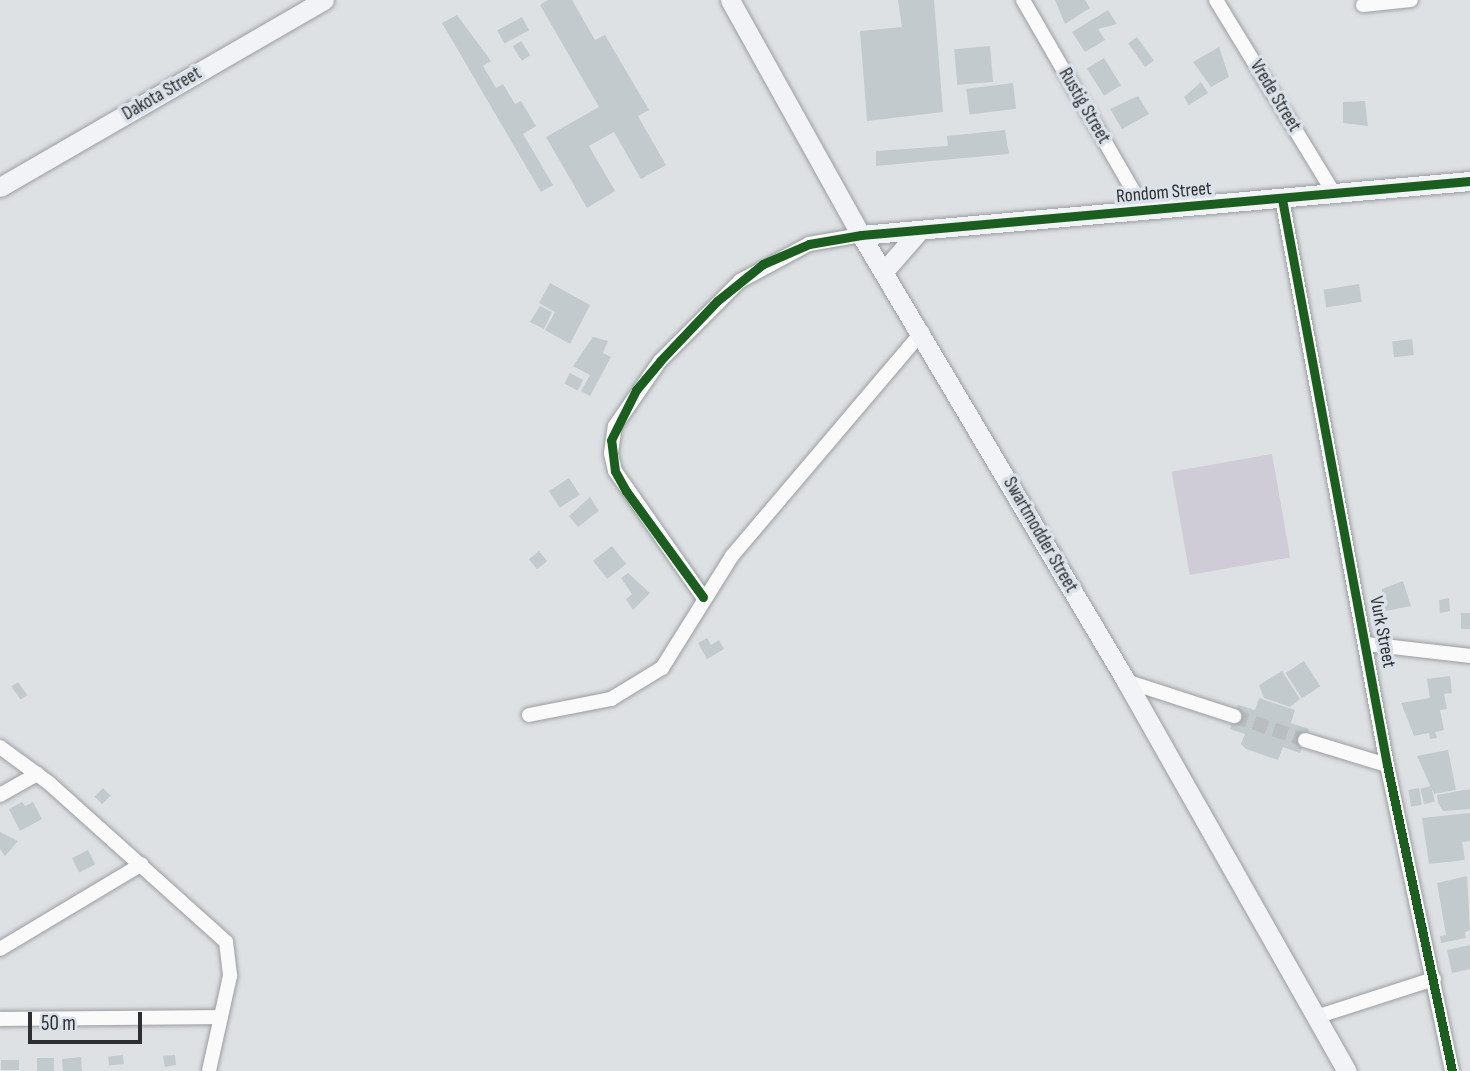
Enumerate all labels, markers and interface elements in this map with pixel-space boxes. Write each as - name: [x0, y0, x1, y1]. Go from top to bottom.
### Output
- street label: Vrede Street: [1245, 56, 1305, 136]
- street label: Dakota Street: [118, 62, 206, 126]
- street label: Rustig Street: [1053, 64, 1115, 148]
- street label: Rondom Street: [1115, 177, 1213, 209]
- street label: Swartmodder Street: [998, 473, 1082, 597]
- street label: Vurk Street: [1364, 594, 1400, 670]
- scale bar: [32, 998, 145, 1042]
- text: 50 m: [41, 1011, 76, 1036]

